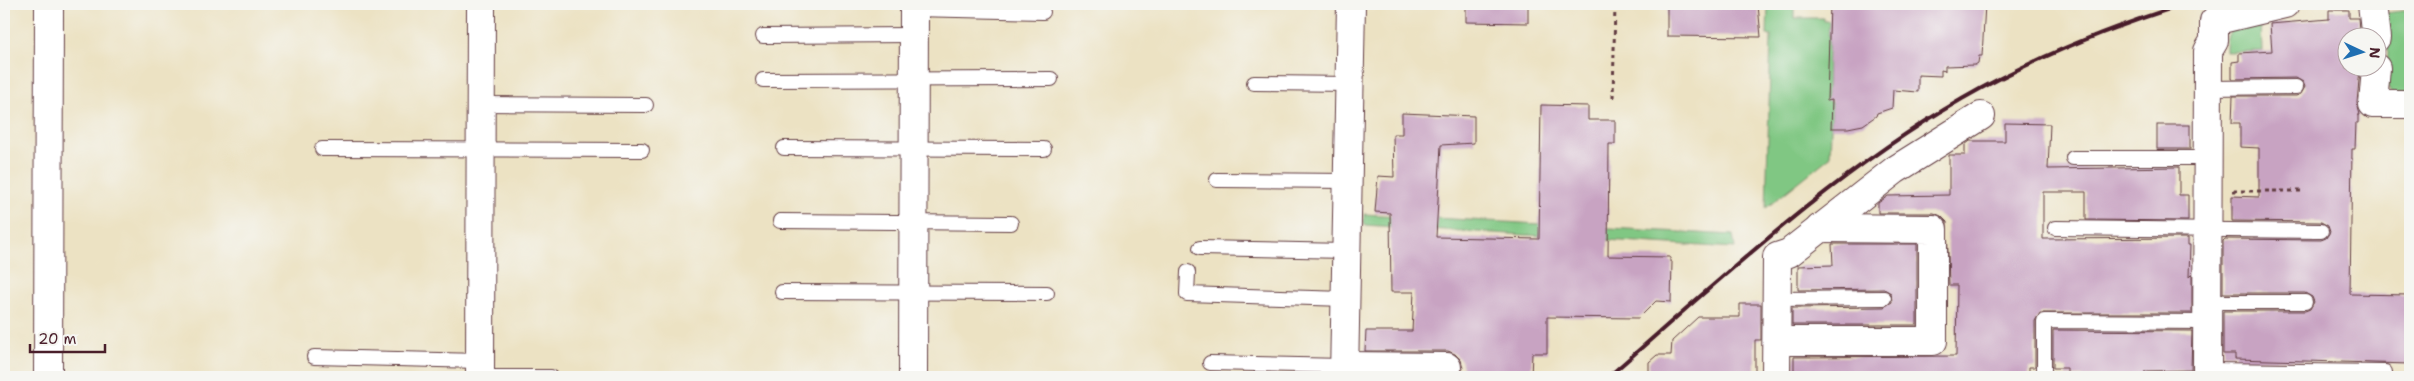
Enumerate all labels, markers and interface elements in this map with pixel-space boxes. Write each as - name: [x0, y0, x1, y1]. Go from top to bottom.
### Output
- north arrow: [2336, 28, 2386, 78]
- text: N: [2366, 47, 2384, 59]
- scale bar: [30, 321, 105, 353]
- text: 20 m: [38, 329, 77, 349]

